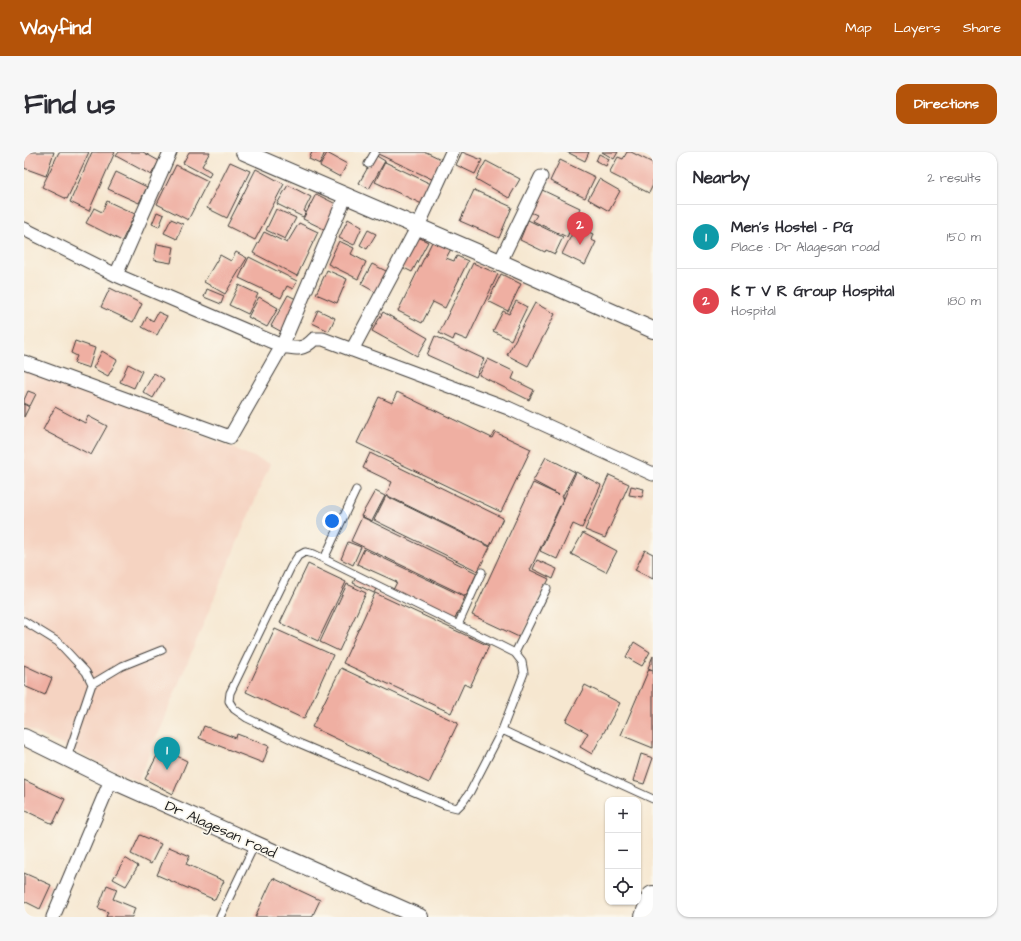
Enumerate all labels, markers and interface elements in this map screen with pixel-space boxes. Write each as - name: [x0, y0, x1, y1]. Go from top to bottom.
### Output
- text: Wayfind: [20, 15, 91, 42]
- text: Map: [845, 18, 872, 38]
- text: Layers: [894, 18, 941, 38]
- text: Share: [963, 18, 1001, 38]
- button: Directions: [896, 84, 997, 124]
- text: Find us: [24, 85, 115, 124]
- text: Nearby: [693, 166, 750, 190]
- text: 2 results: [927, 169, 981, 187]
- pin: 2: [567, 212, 593, 245]
- text: Men's Hostel - PG: [731, 217, 853, 238]
- text: 1: [705, 228, 707, 246]
- text: 150 m: [947, 228, 981, 246]
- text: Place · Dr Alagesan road: [731, 238, 880, 256]
- text: K T V R Group Hospital: [731, 281, 894, 302]
- text: 2: [702, 292, 710, 310]
- text: 180 m: [947, 292, 981, 310]
- text: Hospital: [731, 302, 776, 320]
- your location: [322, 511, 342, 531]
- pin: 1: [154, 737, 180, 770]
- street label: Dr Alagesan road: [161, 795, 280, 865]
- map controls: [605, 797, 641, 905]
- button: +: [605, 797, 641, 833]
- button: −: [605, 833, 641, 869]
- button: locate: [605, 869, 641, 905]

